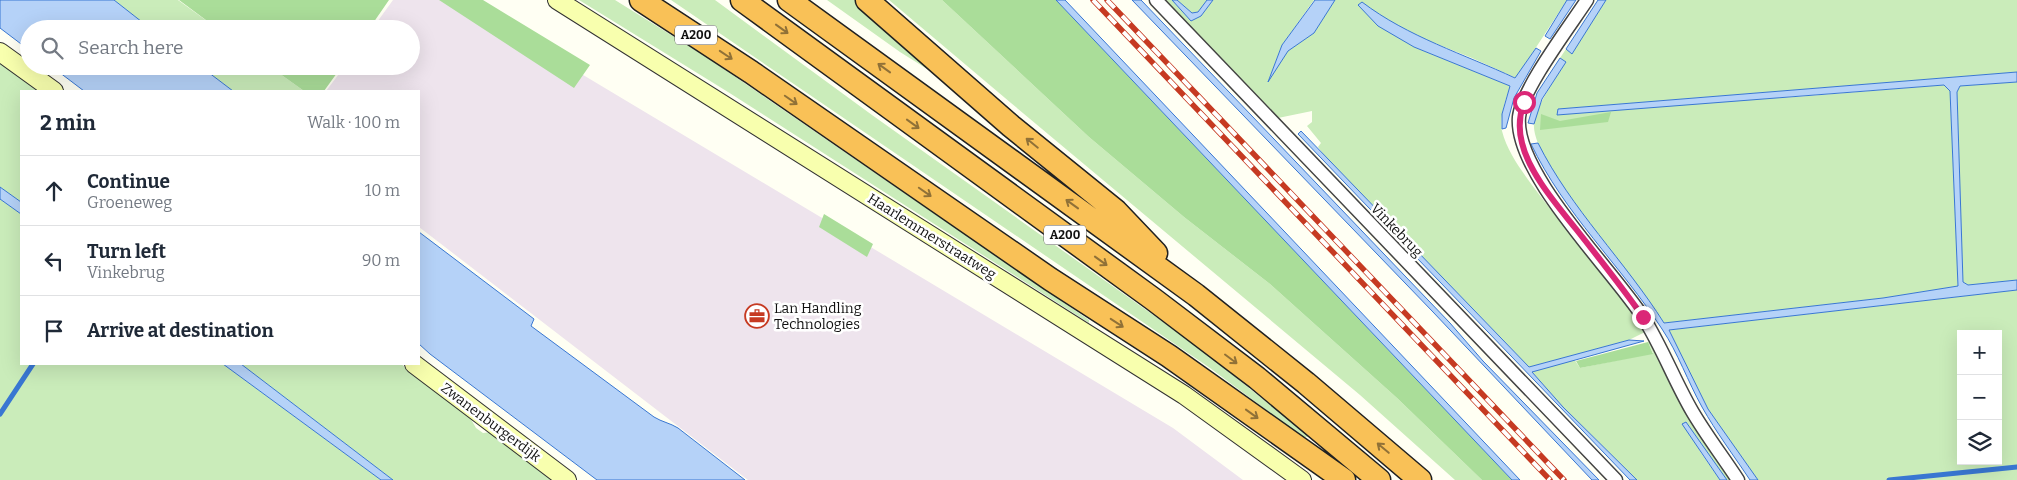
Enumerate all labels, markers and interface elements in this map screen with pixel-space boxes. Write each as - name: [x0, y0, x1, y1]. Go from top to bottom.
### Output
- search box: [20, 20, 420, 75]
- one-way arrow: [775, 24, 789, 34]
- road number: A200: [675, 26, 717, 44]
- icon: search: [38, 34, 66, 62]
- text: Search here: [78, 36, 183, 59]
- one-way arrow: [719, 50, 733, 60]
- one-way arrow: [877, 63, 891, 73]
- route start: [1513, 91, 1536, 114]
- one-way arrow: [784, 95, 798, 105]
- text: 2 min: [40, 110, 96, 136]
- text: Walk · 100 m: [307, 113, 400, 132]
- one-way arrow: [906, 119, 920, 129]
- one-way arrow: [1026, 138, 1039, 149]
- text: Continue: [87, 170, 170, 193]
- icon: ahead: [40, 177, 68, 205]
- text: 10 m: [365, 181, 400, 200]
- one-way arrow: [917, 187, 931, 197]
- street label: Haarlemmerstraatweg: [864, 190, 999, 283]
- text: Groeneweg: [87, 193, 172, 212]
- one-way arrow: [1065, 199, 1079, 209]
- street label: Vinkebrug: [1367, 200, 1426, 261]
- road number: A200: [1044, 226, 1086, 244]
- text: Turn left: [87, 240, 166, 263]
- icon: left: [40, 247, 68, 275]
- text: 90 m: [362, 251, 400, 270]
- one-way arrow: [1094, 256, 1108, 266]
- text: Vinkebrug: [87, 263, 165, 282]
- place label: Lan Handling Technologies: [774, 300, 862, 333]
- office icon: Lan Handling Technologies: [744, 303, 770, 329]
- route end: [1632, 306, 1655, 329]
- icon: arrive: [40, 317, 68, 345]
- one-way arrow: [1110, 317, 1124, 328]
- text: Arrive at destination: [87, 319, 274, 342]
- map controls: [1957, 330, 2002, 465]
- button: +: [1957, 330, 2002, 375]
- one-way arrow: [1224, 353, 1237, 364]
- button: −: [1957, 375, 2002, 420]
- street label: Zwanenburgerdijk: [438, 379, 544, 465]
- one-way arrow: [1245, 409, 1259, 419]
- button: layers: [1957, 420, 2002, 465]
- one-way arrow: [1377, 443, 1390, 454]

